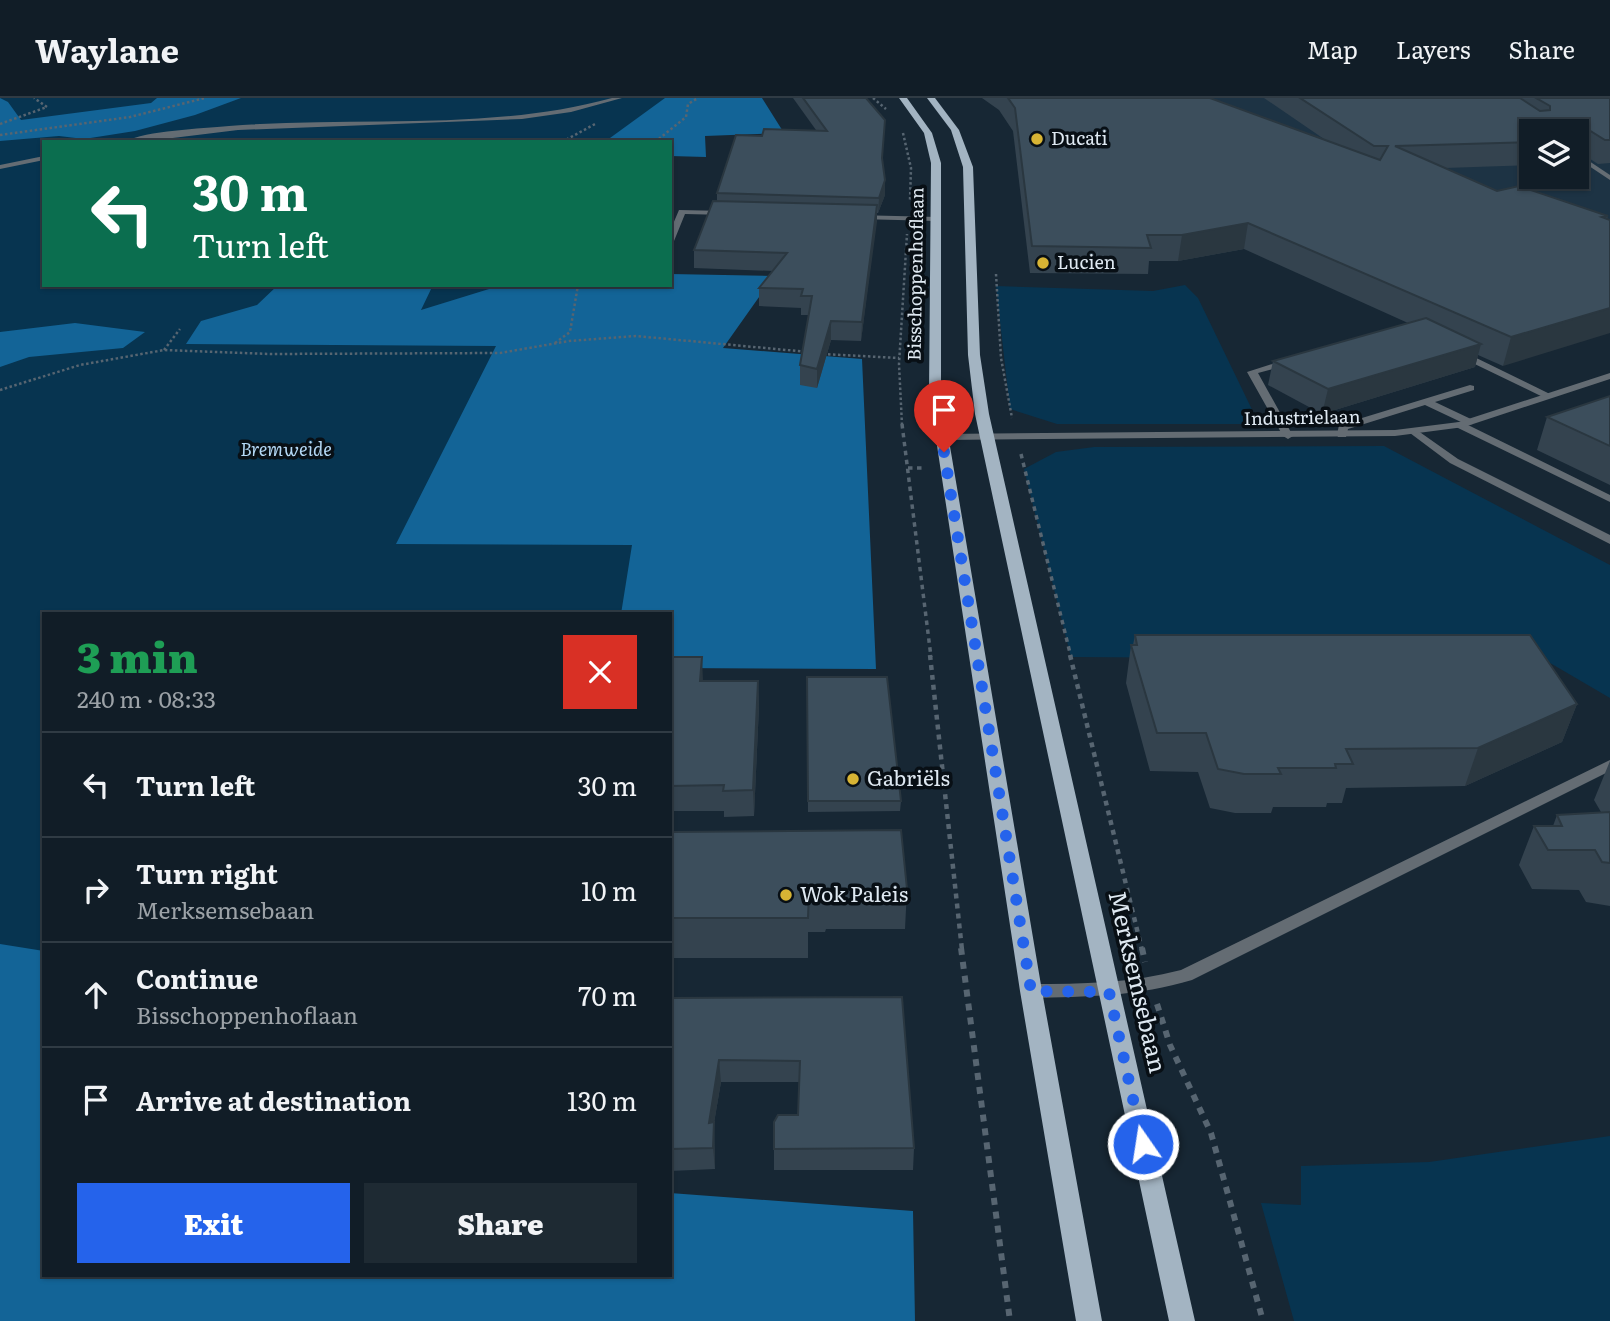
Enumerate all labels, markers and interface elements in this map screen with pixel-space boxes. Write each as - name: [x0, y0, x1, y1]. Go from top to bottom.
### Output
- text: Waylane: [35, 24, 179, 73]
- text: Map: [1307, 31, 1358, 66]
- text: Layers: [1396, 31, 1470, 66]
- text: Share: [1508, 31, 1575, 66]
- map controls: [1519, 119, 1589, 189]
- button: layers: [1519, 119, 1589, 189]
- place label: Ducati: [1051, 124, 1108, 151]
- marker: Ducati: [1029, 131, 1045, 147]
- text: 30 m: [192, 153, 308, 226]
- icon: left: [77, 168, 168, 259]
- street label: Bisschoppenhoflaan: [899, 187, 930, 361]
- text: Turn left: [192, 220, 329, 268]
- place label: Lucien: [1057, 248, 1116, 275]
- marker: Lucien: [1035, 255, 1051, 271]
- pin: [914, 380, 974, 452]
- icon: arrive: [925, 391, 963, 429]
- street label: Industrielaan: [1243, 402, 1361, 431]
- park label: Bremweide: [240, 435, 332, 462]
- text: 3 min: [77, 624, 198, 686]
- button: close: [563, 635, 637, 709]
- text: 240 m · 08:33: [77, 681, 216, 715]
- place label: Gabriëls: [867, 761, 950, 792]
- text: Turn left: [136, 765, 255, 804]
- text: 30 m: [577, 765, 637, 804]
- icon: left: [77, 766, 115, 804]
- marker: Gabriëls: [845, 771, 861, 787]
- text: Turn right: [136, 853, 278, 892]
- text: 10 m: [581, 870, 637, 909]
- icon: right: [77, 871, 115, 909]
- place label: Wok Paleis: [800, 877, 908, 908]
- marker: Wok Paleis: [778, 887, 794, 903]
- street label: Merksemsebaan: [1101, 887, 1177, 1076]
- text: Merksemsebaan: [136, 892, 314, 926]
- text: Continue: [136, 958, 258, 997]
- text: 70 m: [578, 975, 637, 1014]
- icon: ahead: [77, 976, 115, 1014]
- text: Bisschoppenhoflaan: [136, 997, 358, 1031]
- text: Arrive at destination: [136, 1080, 411, 1119]
- text: 130 m: [567, 1080, 637, 1119]
- icon: arrive: [77, 1081, 115, 1119]
- position arrow: [1106, 1107, 1180, 1181]
- button: Exit: [77, 1183, 350, 1263]
- button: Share: [364, 1183, 637, 1263]

